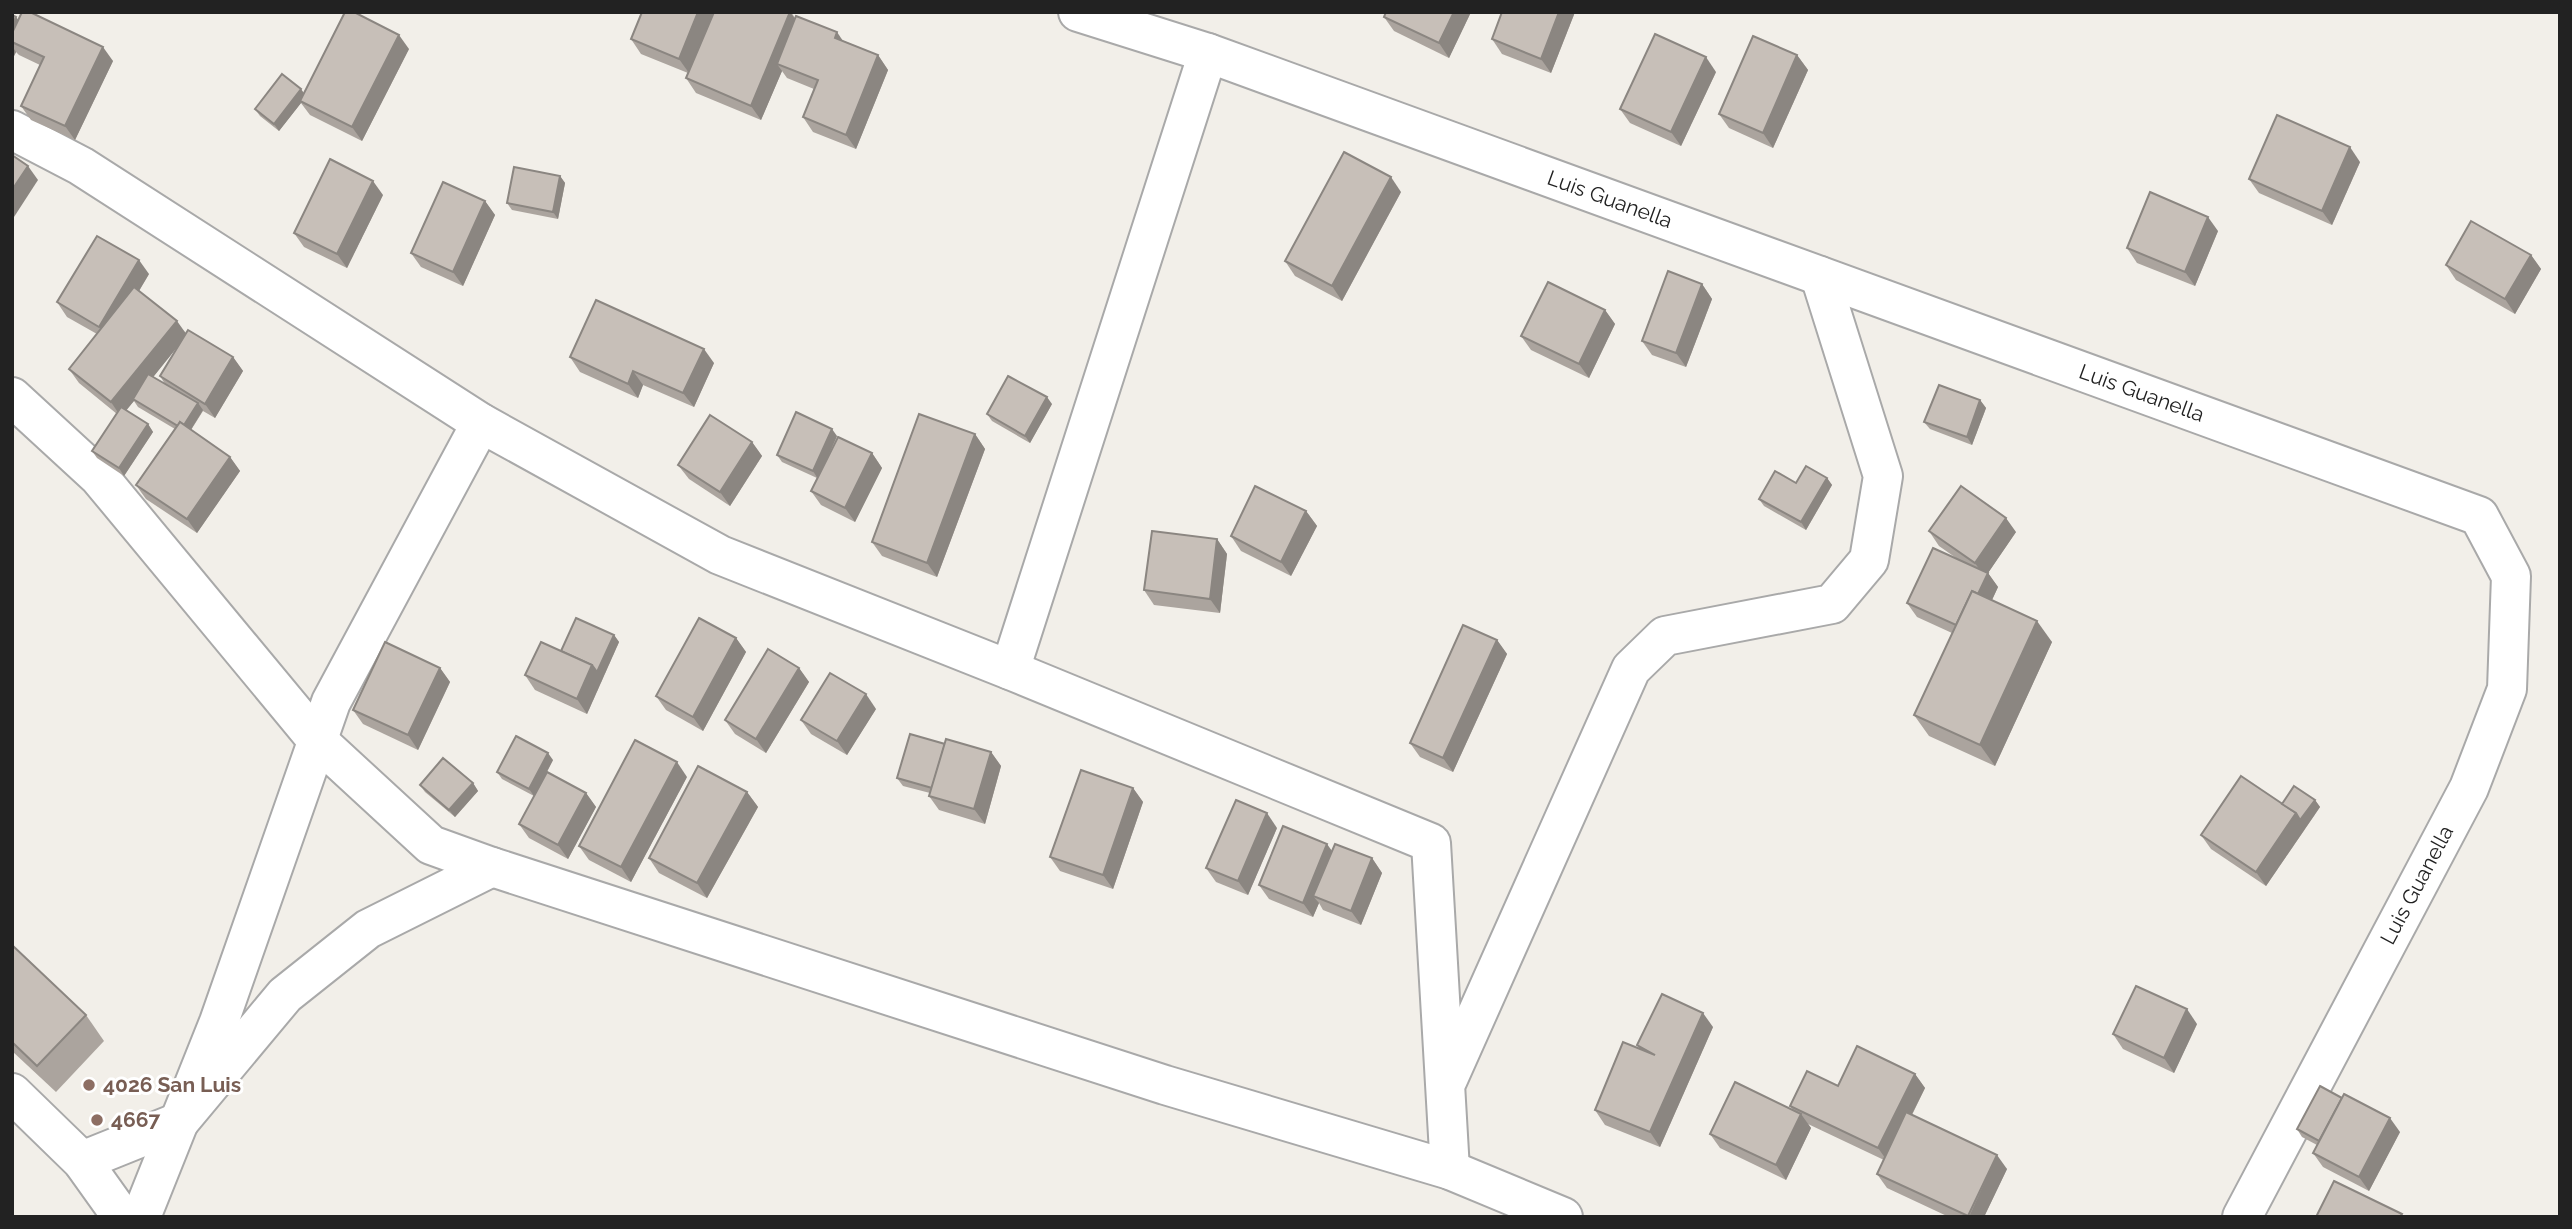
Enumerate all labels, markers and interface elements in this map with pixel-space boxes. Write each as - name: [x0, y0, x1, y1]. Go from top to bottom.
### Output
- street label: Luis Guanella: [1544, 165, 1676, 233]
- street label: Luis Guanella: [2076, 358, 2208, 427]
- street label: Luis Guanella: [2375, 821, 2458, 949]
- place label: 4026 San Luis: [103, 1072, 241, 1097]
- marker: 4026 San Luis: [81, 1077, 97, 1093]
- place label: 4667: [111, 1107, 160, 1132]
- marker: 4667: [89, 1112, 105, 1128]

